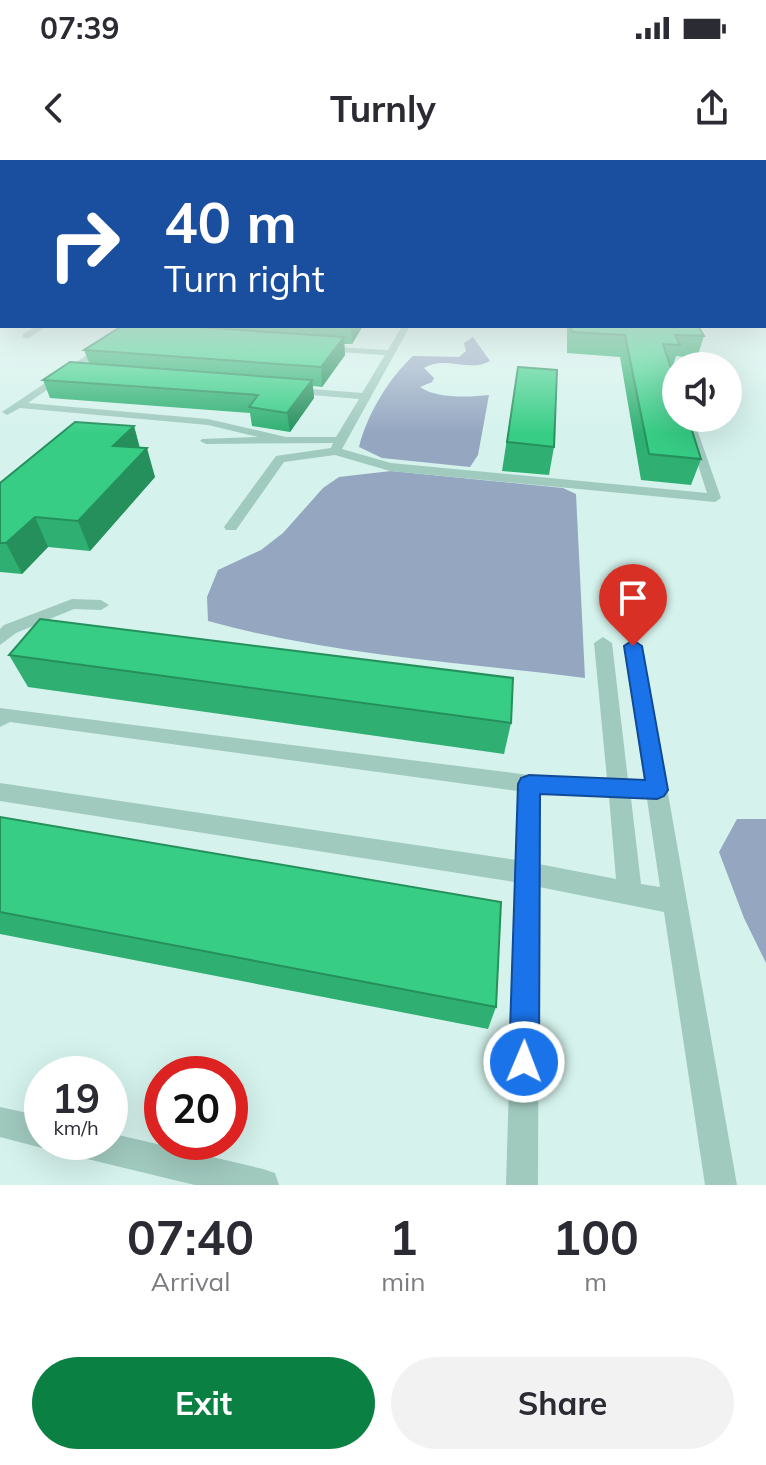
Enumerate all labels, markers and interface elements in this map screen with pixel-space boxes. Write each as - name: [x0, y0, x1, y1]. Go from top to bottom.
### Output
- text: 07:39: [40, 9, 119, 47]
- icon: back: [32, 86, 76, 130]
- text: Turnly: [330, 86, 436, 131]
- icon: share: [690, 86, 734, 130]
- text: 40 m: [164, 187, 297, 257]
- icon: right: [32, 192, 136, 296]
- text: Turn right: [164, 256, 325, 301]
- map controls: [662, 352, 742, 432]
- button: sound: [662, 352, 742, 432]
- pin: [599, 564, 667, 646]
- icon: arrive: [611, 576, 655, 620]
- position arrow: [482, 1020, 566, 1104]
- speed limit sign: 20: [144, 1056, 248, 1160]
- text: 19: [52, 1073, 100, 1123]
- text: km/h: [53, 1115, 99, 1140]
- text: 07:40: [127, 1207, 254, 1267]
- text: 1: [389, 1207, 418, 1267]
- text: 100: [553, 1207, 639, 1267]
- text: Arrival: [151, 1265, 230, 1298]
- text: min: [381, 1265, 425, 1298]
- text: m: [584, 1265, 607, 1298]
- button: Exit: [32, 1357, 375, 1449]
- button: Share: [391, 1357, 734, 1449]

